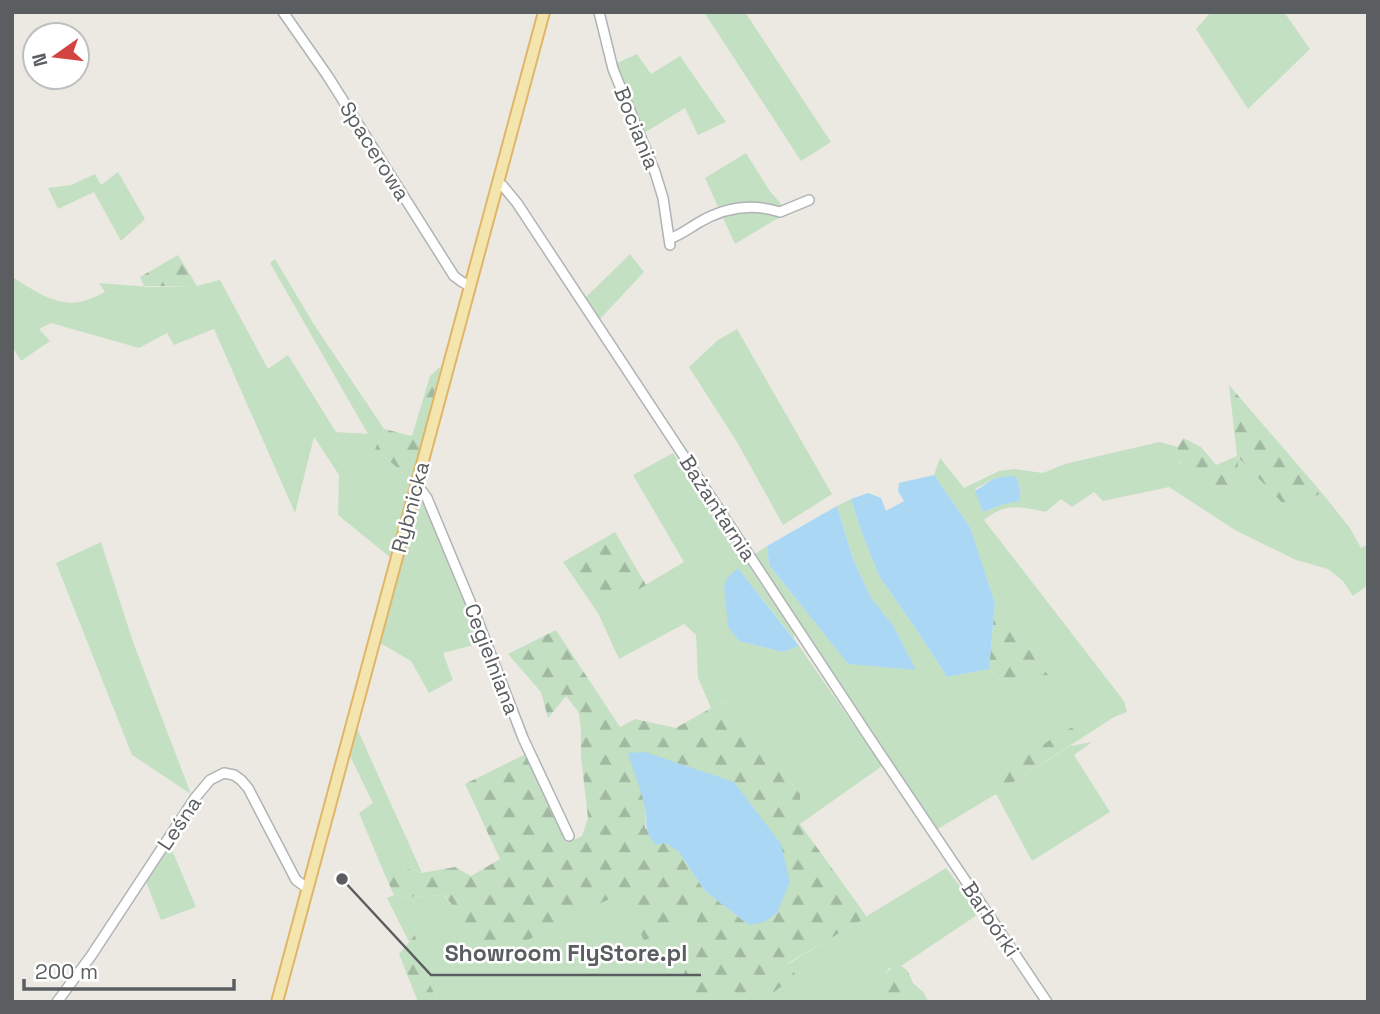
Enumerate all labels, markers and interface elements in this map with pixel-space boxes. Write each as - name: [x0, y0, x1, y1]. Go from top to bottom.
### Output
- north arrow: [21, 21, 91, 91]
- text: N: [26, 51, 54, 69]
- street label: Bociania: [608, 83, 666, 173]
- street label: Spacerowa: [334, 96, 416, 206]
- street label: Bażantarnia: [674, 450, 762, 566]
- street label: Rybnicka: [385, 458, 435, 556]
- street label: Cegielniana: [458, 599, 526, 719]
- street label: Leśna: [151, 791, 207, 855]
- street label: Barbórki: [956, 876, 1026, 962]
- callout: Showroom FlyStore.pl: [431, 931, 701, 975]
- text: Showroom FlyStore.pl: [445, 938, 687, 968]
- scale bar: [24, 948, 234, 992]
- text: 200 m: [35, 958, 98, 985]

